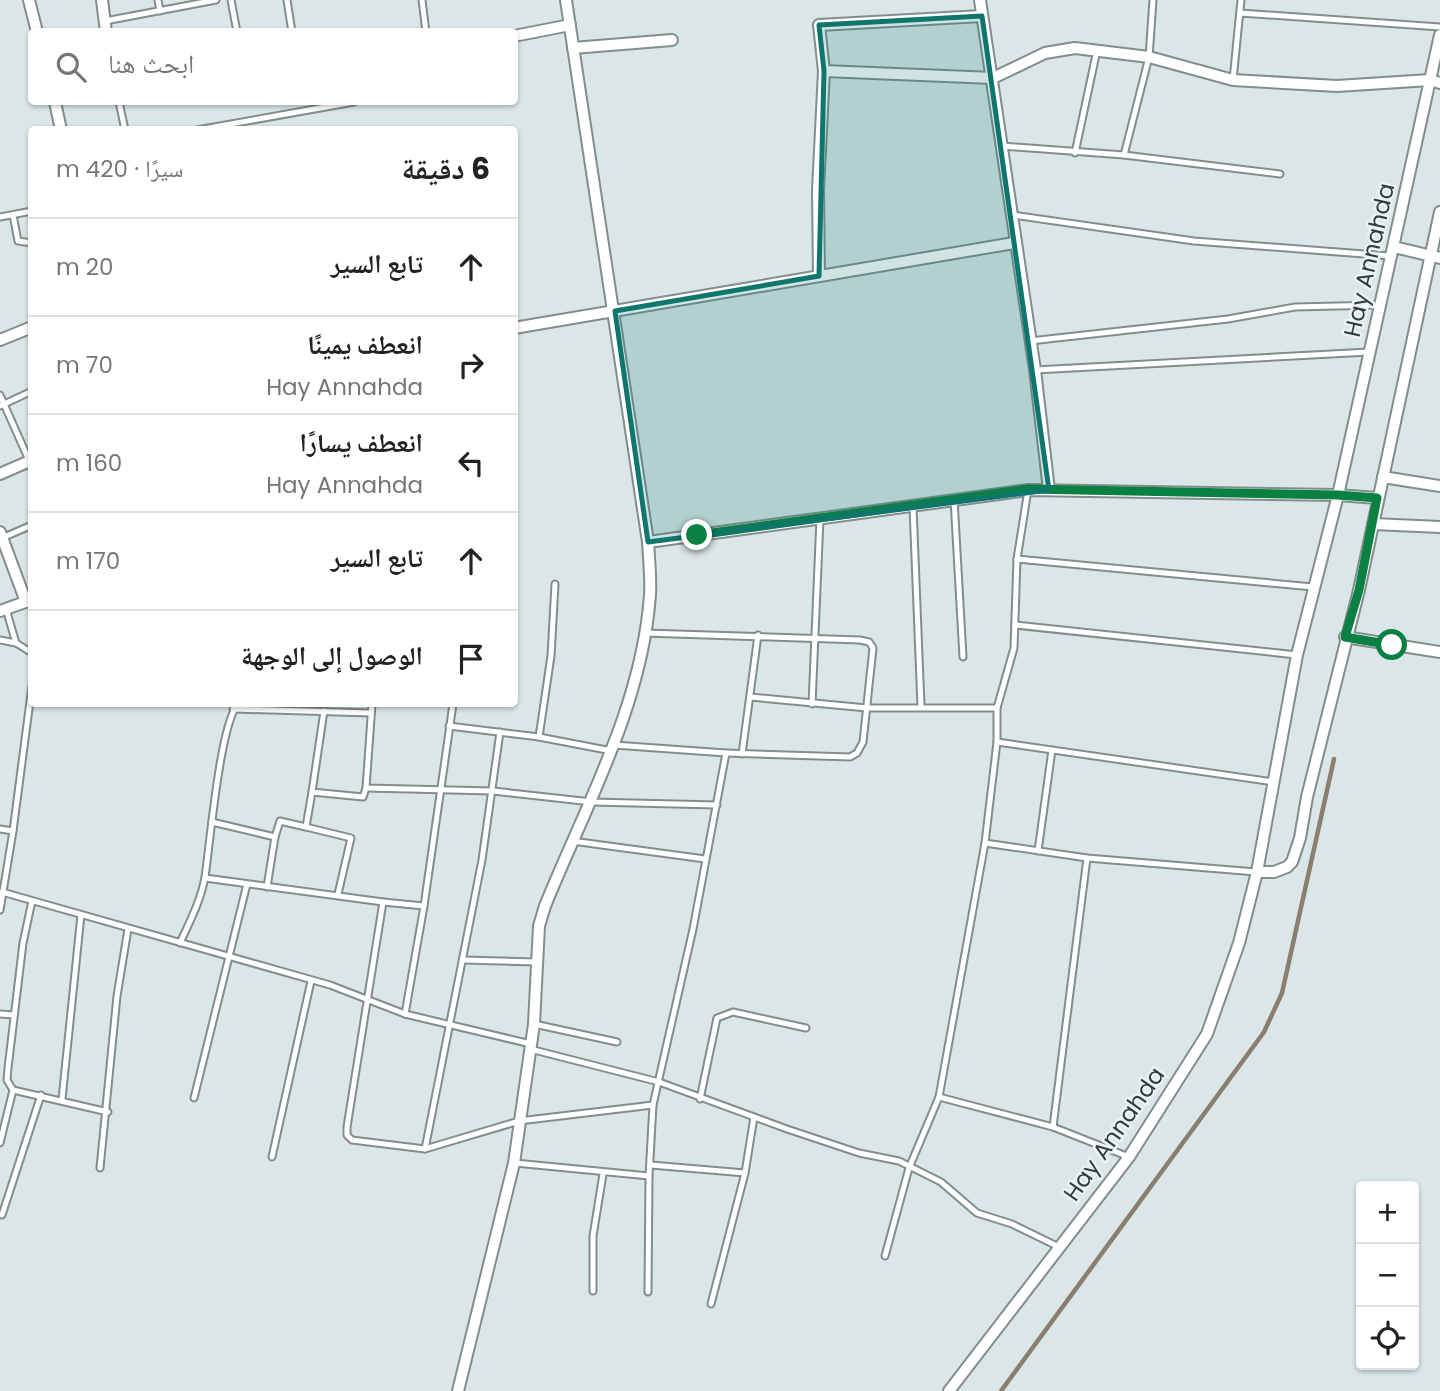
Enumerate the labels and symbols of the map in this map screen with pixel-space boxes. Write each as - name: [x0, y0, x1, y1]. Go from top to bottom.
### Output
- street label: Hay Annahda: [1336, 180, 1402, 340]
- route end: [681, 519, 712, 550]
- route start: [1376, 629, 1407, 660]
- street label: Hay Annahda: [1056, 1061, 1172, 1207]

